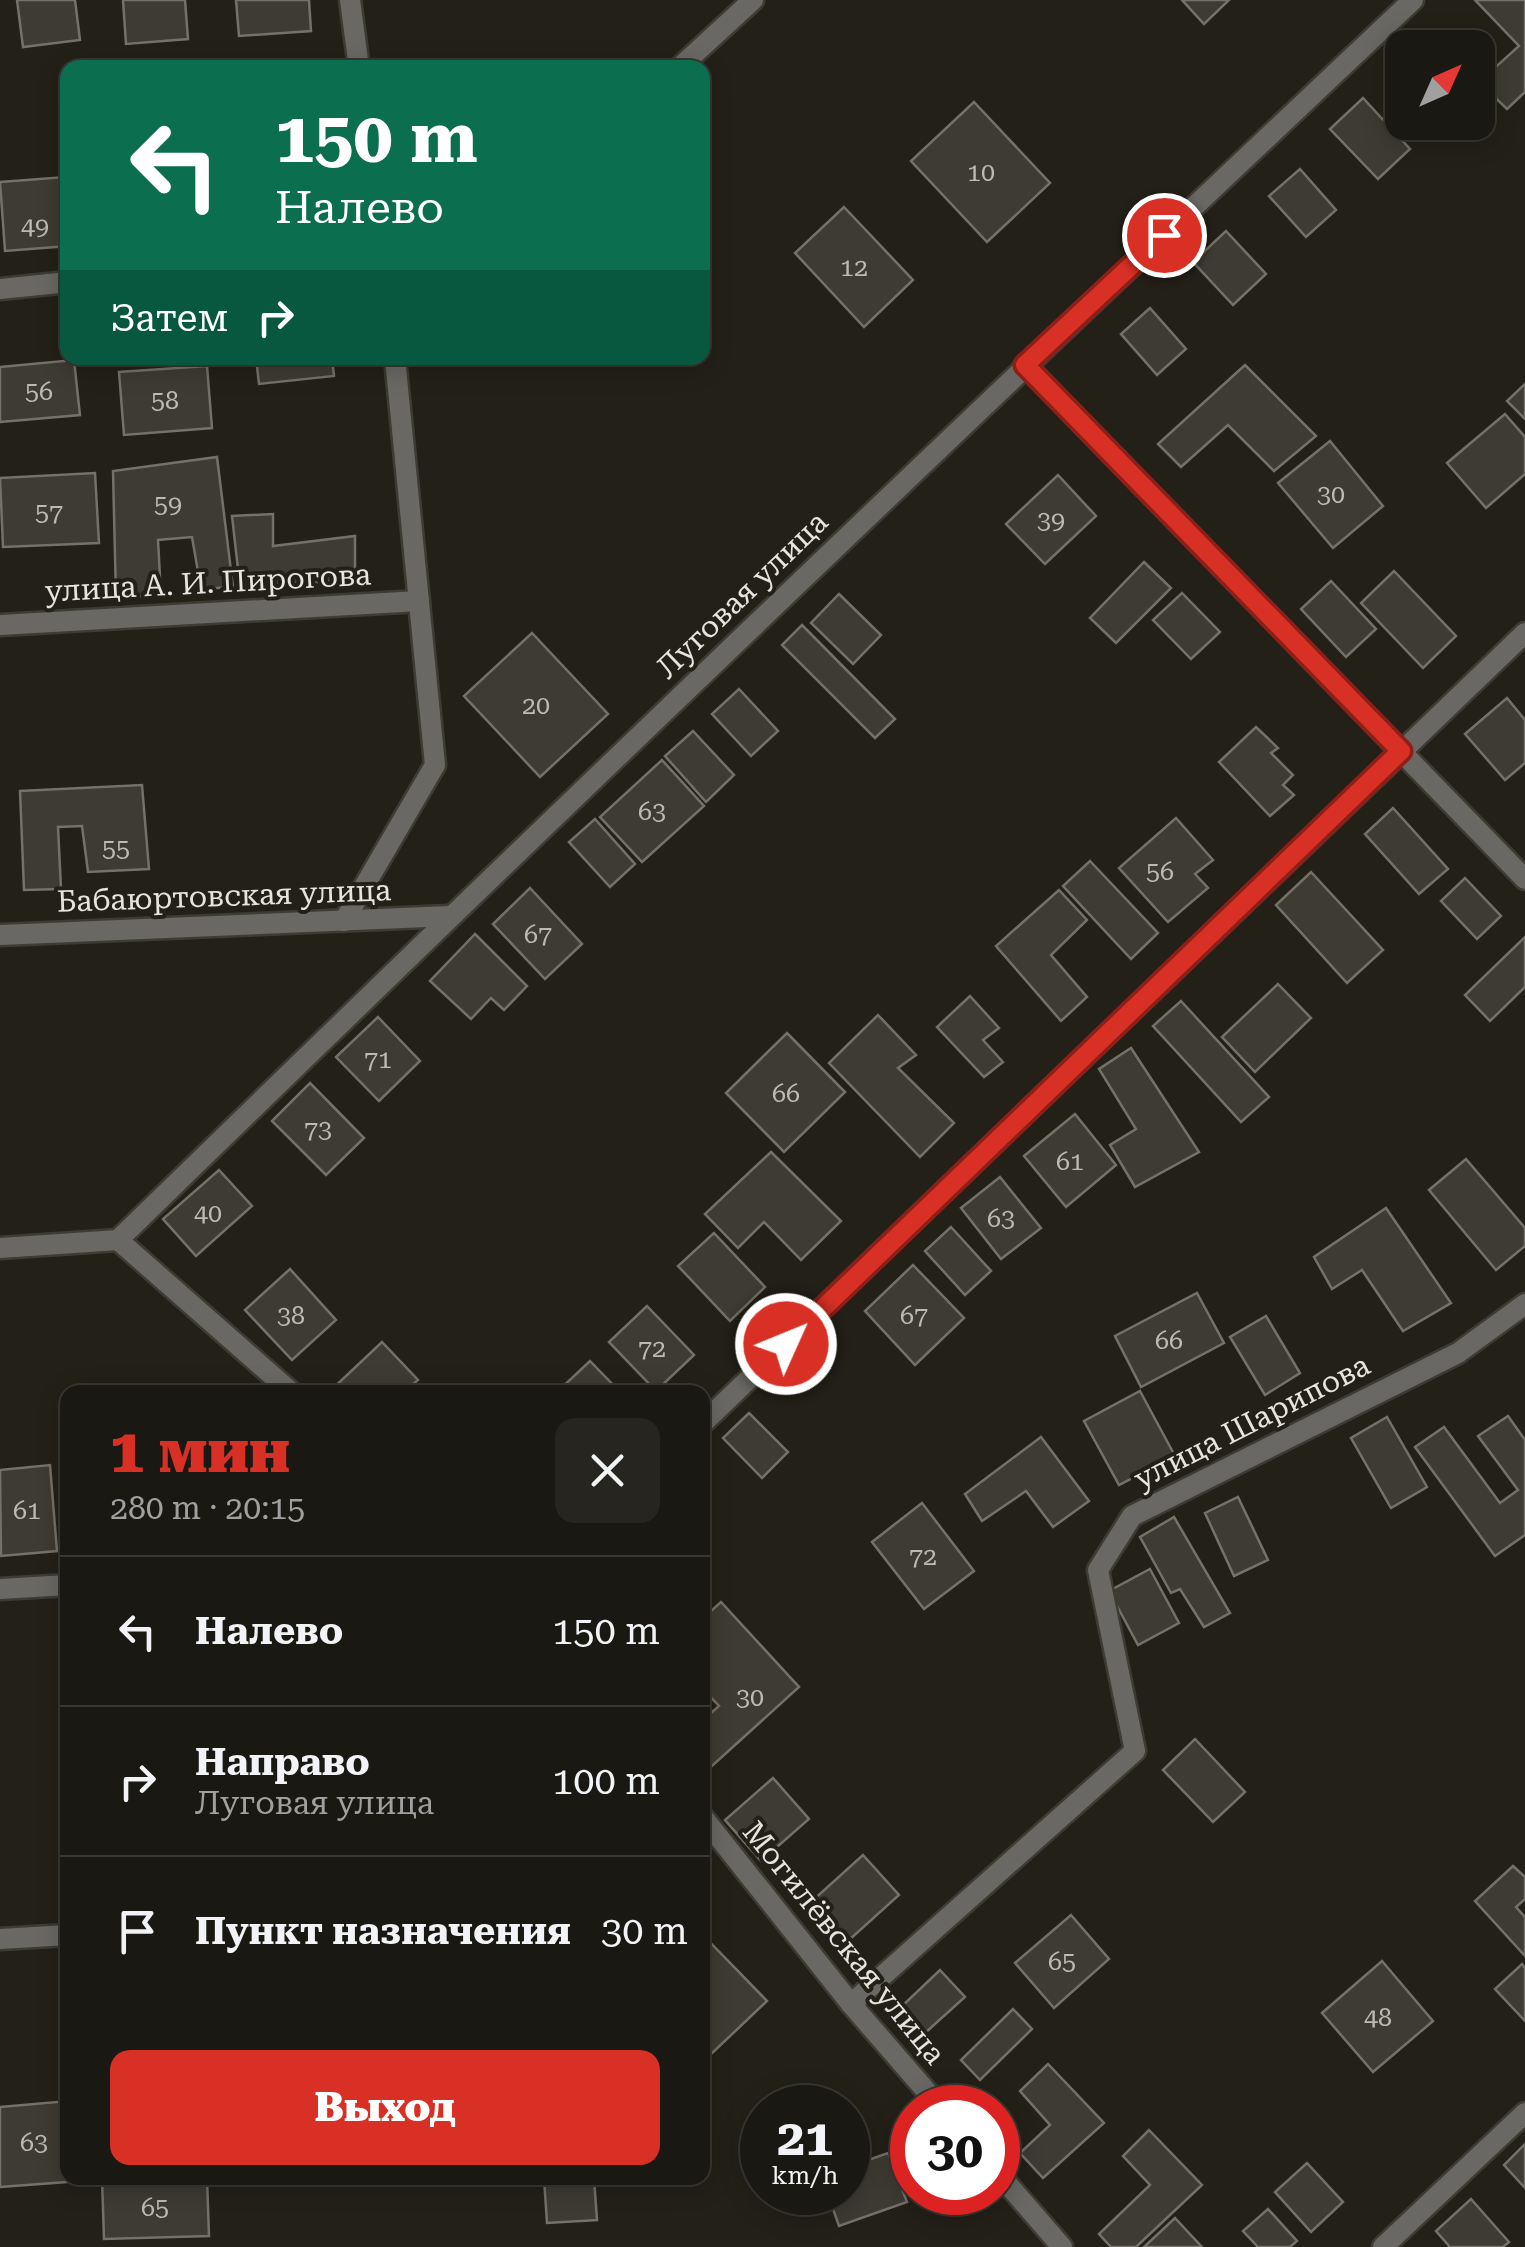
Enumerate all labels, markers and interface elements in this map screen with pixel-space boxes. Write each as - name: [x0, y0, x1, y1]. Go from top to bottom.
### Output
- north arrow: [1385, 30, 1495, 140]
- map controls: [1385, 30, 1495, 140]
- text: 150 m: [275, 97, 478, 179]
- icon: left: [110, 100, 240, 230]
- house number: 10: [967, 158, 995, 187]
- text: Налево: [275, 181, 444, 234]
- pin: [1122, 193, 1207, 278]
- icon: arrive: [1137, 208, 1192, 263]
- house number: 49: [21, 212, 49, 241]
- house number: 12: [840, 253, 868, 282]
- icon: right: [248, 290, 303, 345]
- text: Затем: [110, 296, 228, 340]
- house number: 56: [25, 377, 53, 406]
- house number: 58: [151, 386, 179, 415]
- house number: 30: [1317, 480, 1345, 509]
- house number: 59: [154, 490, 182, 519]
- house number: 57: [35, 498, 63, 527]
- street label: Луговая улица: [649, 504, 834, 685]
- house number: 39: [1037, 506, 1065, 535]
- street label: улица А. И. Пирогова: [44, 556, 372, 609]
- house number: 20: [522, 691, 550, 720]
- house number: 63: [638, 797, 666, 826]
- house number: 55: [102, 834, 130, 863]
- house number: 56: [1146, 857, 1174, 886]
- street label: Бабаюртовская улица: [56, 872, 392, 919]
- house number: 67: [524, 920, 552, 949]
- house number: 71: [364, 1045, 392, 1074]
- house number: 66: [772, 1079, 800, 1108]
- house number: 73: [304, 1115, 332, 1144]
- house number: 61: [1056, 1147, 1084, 1176]
- house number: 40: [194, 1199, 222, 1228]
- house number: 63: [987, 1204, 1015, 1233]
- position arrow: [734, 1292, 838, 1396]
- house number: 38: [277, 1301, 305, 1330]
- house number: 67: [900, 1301, 928, 1330]
- house number: 66: [1155, 1326, 1183, 1355]
- house number: 72: [638, 1334, 666, 1363]
- street label: улица Шарипова: [1128, 1347, 1376, 1496]
- text: 1 мин: [110, 1416, 290, 1487]
- button: close: [555, 1418, 660, 1523]
- text: 280 m · 20:15: [110, 1489, 305, 1527]
- house number: 61: [13, 1496, 41, 1525]
- house number: 72: [909, 1542, 937, 1571]
- icon: left: [110, 1604, 165, 1659]
- text: Налево: [195, 1609, 343, 1653]
- text: 150 m: [552, 1609, 660, 1653]
- house number: 30: [736, 1683, 764, 1712]
- text: Направо: [195, 1740, 370, 1784]
- icon: right: [110, 1754, 165, 1809]
- text: 100 m: [552, 1759, 660, 1803]
- text: Луговая улица: [195, 1784, 434, 1822]
- street label: Могилёвская улица: [736, 1814, 953, 2071]
- icon: arrive: [110, 1904, 165, 1959]
- text: Пункт назначения: [195, 1909, 571, 1953]
- text: 30 m: [601, 1909, 688, 1953]
- house number: 65: [1048, 1947, 1076, 1976]
- house number: 48: [1364, 2003, 1392, 2032]
- button: Выход: [110, 2050, 660, 2165]
- speed limit sign: 30: [890, 2085, 1020, 2215]
- text: 21: [777, 2109, 833, 2167]
- house number: 63: [20, 2128, 48, 2157]
- text: km/h: [772, 2161, 838, 2190]
- house number: 65: [141, 2193, 169, 2222]

